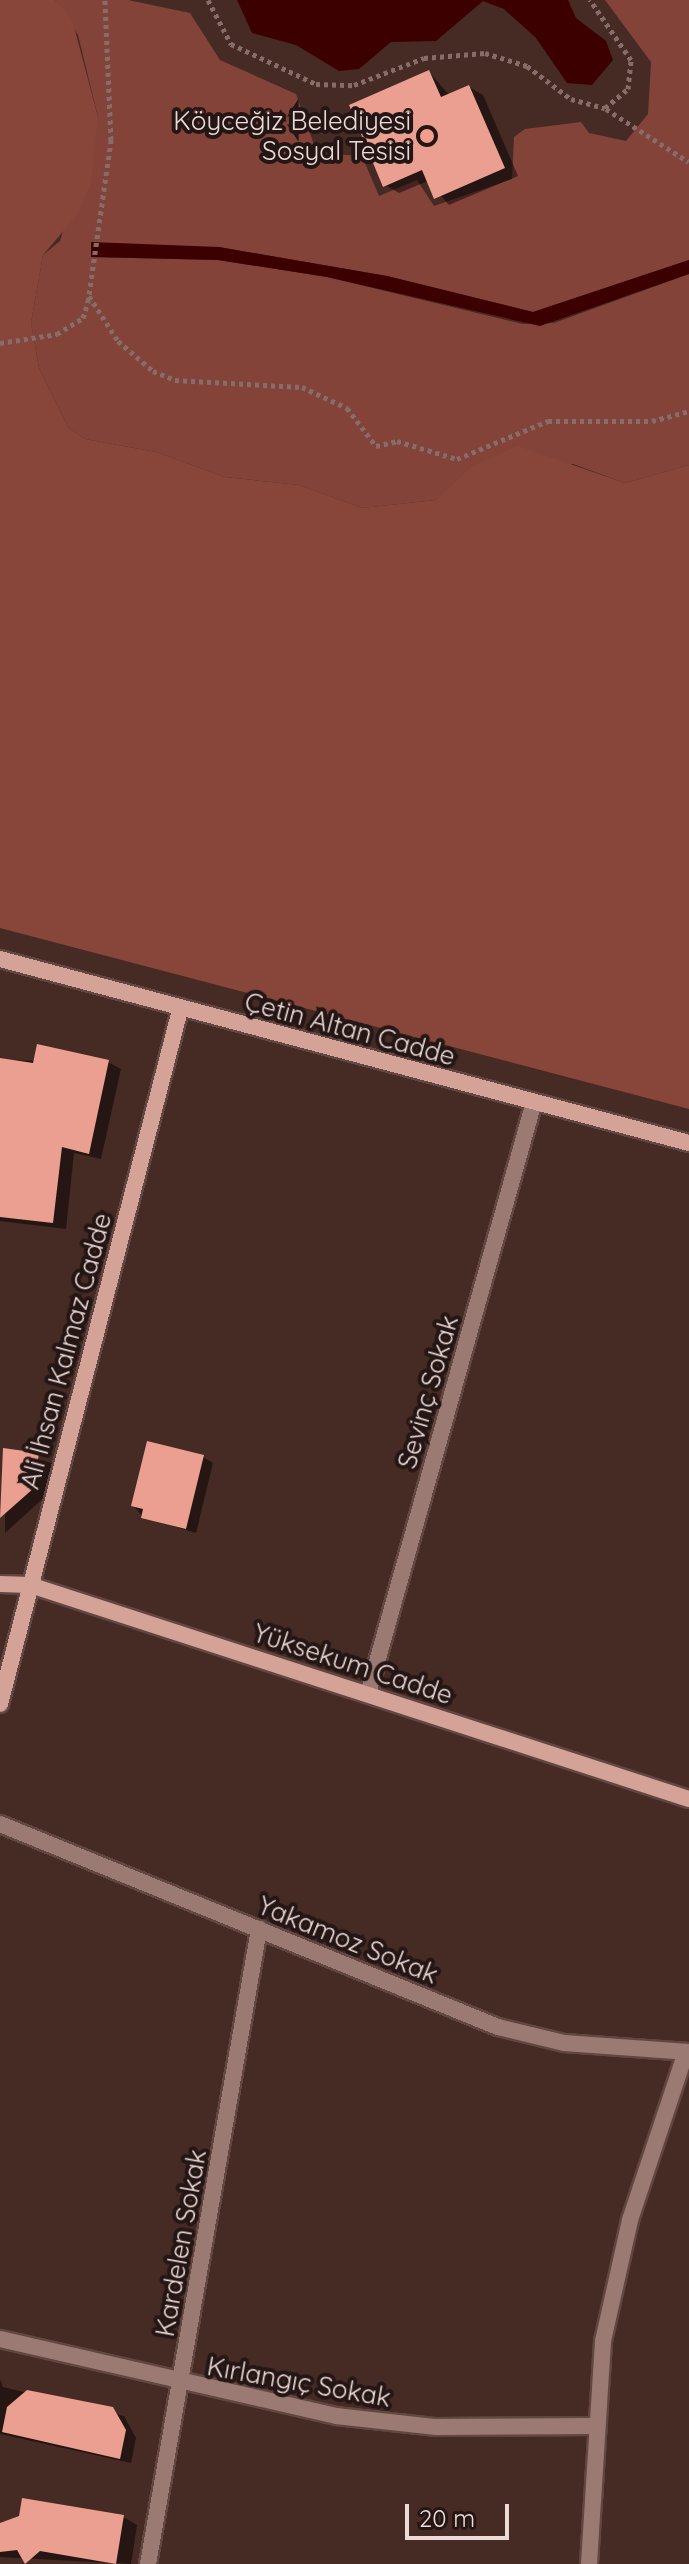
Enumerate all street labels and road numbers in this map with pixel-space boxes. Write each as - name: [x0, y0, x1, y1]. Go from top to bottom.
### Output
- street label: Çetin Altan Cadde: [241, 986, 459, 1072]
- street label: Ali İhsan Kalmaz Cadde: [14, 1210, 118, 1492]
- street label: Sevinç Sokak: [391, 1312, 465, 1472]
- street label: Yüksekum Cadde: [249, 1617, 457, 1711]
- street label: Yakamoz Sokak: [253, 1890, 443, 1990]
- street label: Kardelen Sokak: [149, 2147, 213, 2339]
- street label: Kırlangıç Sokak: [205, 2350, 393, 2414]

